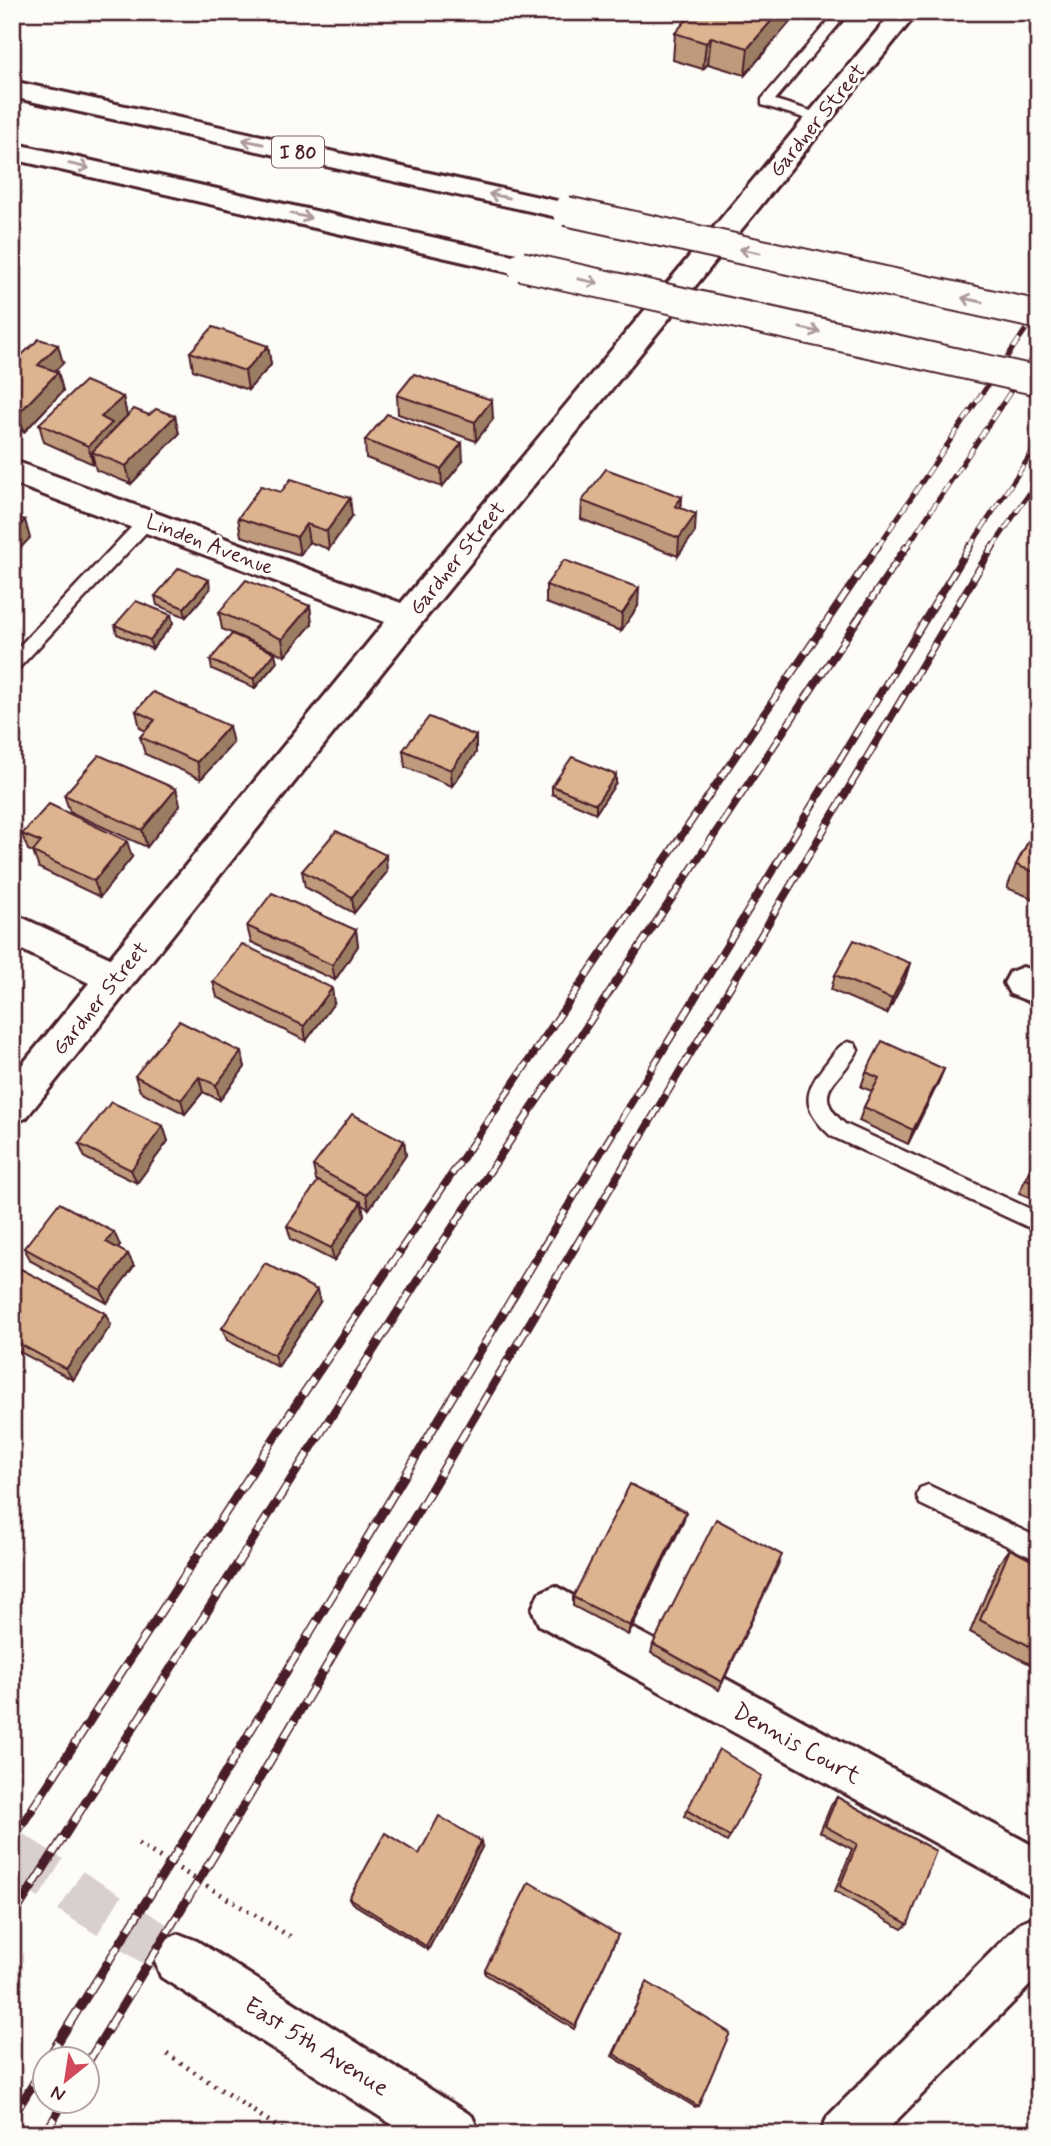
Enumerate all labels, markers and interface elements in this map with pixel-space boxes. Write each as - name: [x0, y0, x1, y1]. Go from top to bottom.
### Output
- street label: Gardner Street: [763, 58, 872, 183]
- one-way arrow: [242, 135, 265, 149]
- road number: I 80: [272, 136, 324, 168]
- one-way arrow: [67, 160, 90, 173]
- one-way arrow: [488, 189, 511, 203]
- one-way arrow: [289, 210, 312, 224]
- one-way arrow: [739, 244, 762, 258]
- one-way arrow: [576, 275, 599, 288]
- one-way arrow: [961, 293, 984, 306]
- one-way arrow: [798, 324, 821, 338]
- street label: Gardner Street: [403, 496, 512, 621]
- street label: Linden Avenue: [142, 508, 278, 582]
- street label: Gardner Street: [46, 936, 155, 1061]
- street label: Dennis Court: [727, 1696, 866, 1792]
- street label: East 5th Avenue: [238, 1990, 395, 2104]
- north arrow: [32, 2044, 102, 2114]
- text: N: [47, 2079, 70, 2107]

